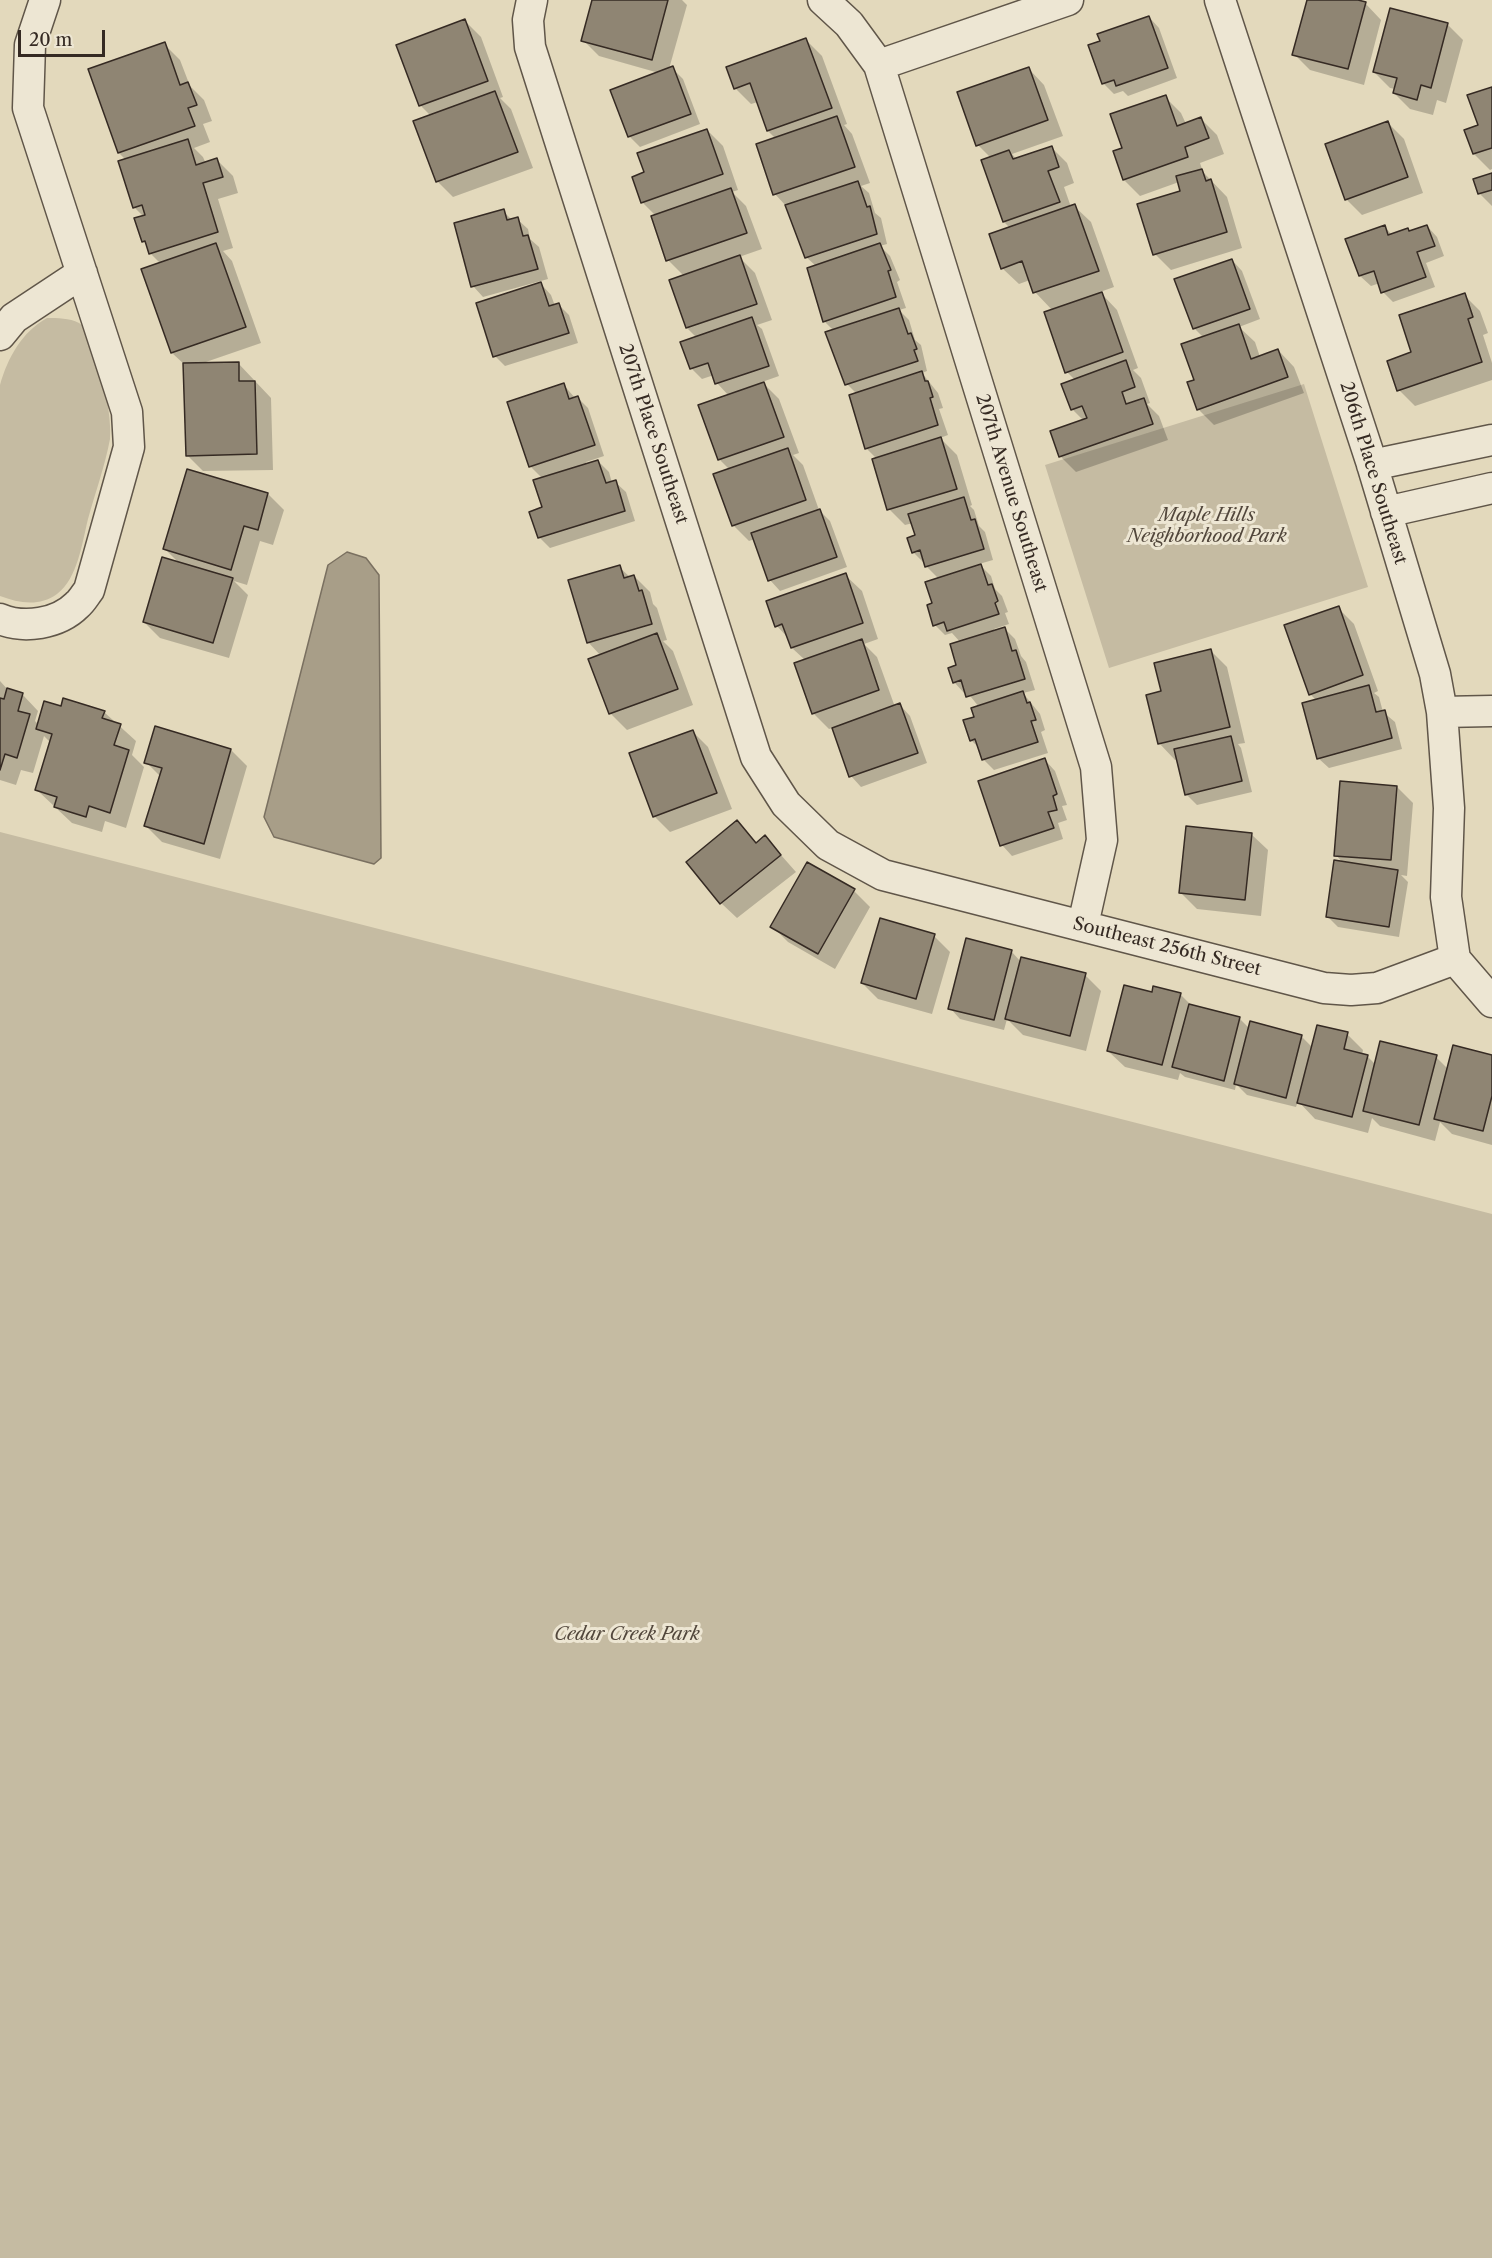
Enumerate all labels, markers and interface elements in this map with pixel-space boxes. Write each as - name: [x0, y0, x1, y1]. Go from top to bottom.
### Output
- scale bar: [21, 18, 108, 56]
- text: 20 m: [29, 29, 72, 51]
- street label: 207th Place Southeast: [614, 341, 692, 527]
- street label: 206th Place Southeast: [1335, 379, 1411, 567]
- street label: 207th Avenue Southeast: [971, 391, 1051, 595]
- park label: Maple Hills Neighborhood Park: [1127, 505, 1287, 548]
- street label: Southeast 256th Street: [1071, 913, 1263, 981]
- park label: Cedar Creek Park: [554, 1624, 700, 1646]

